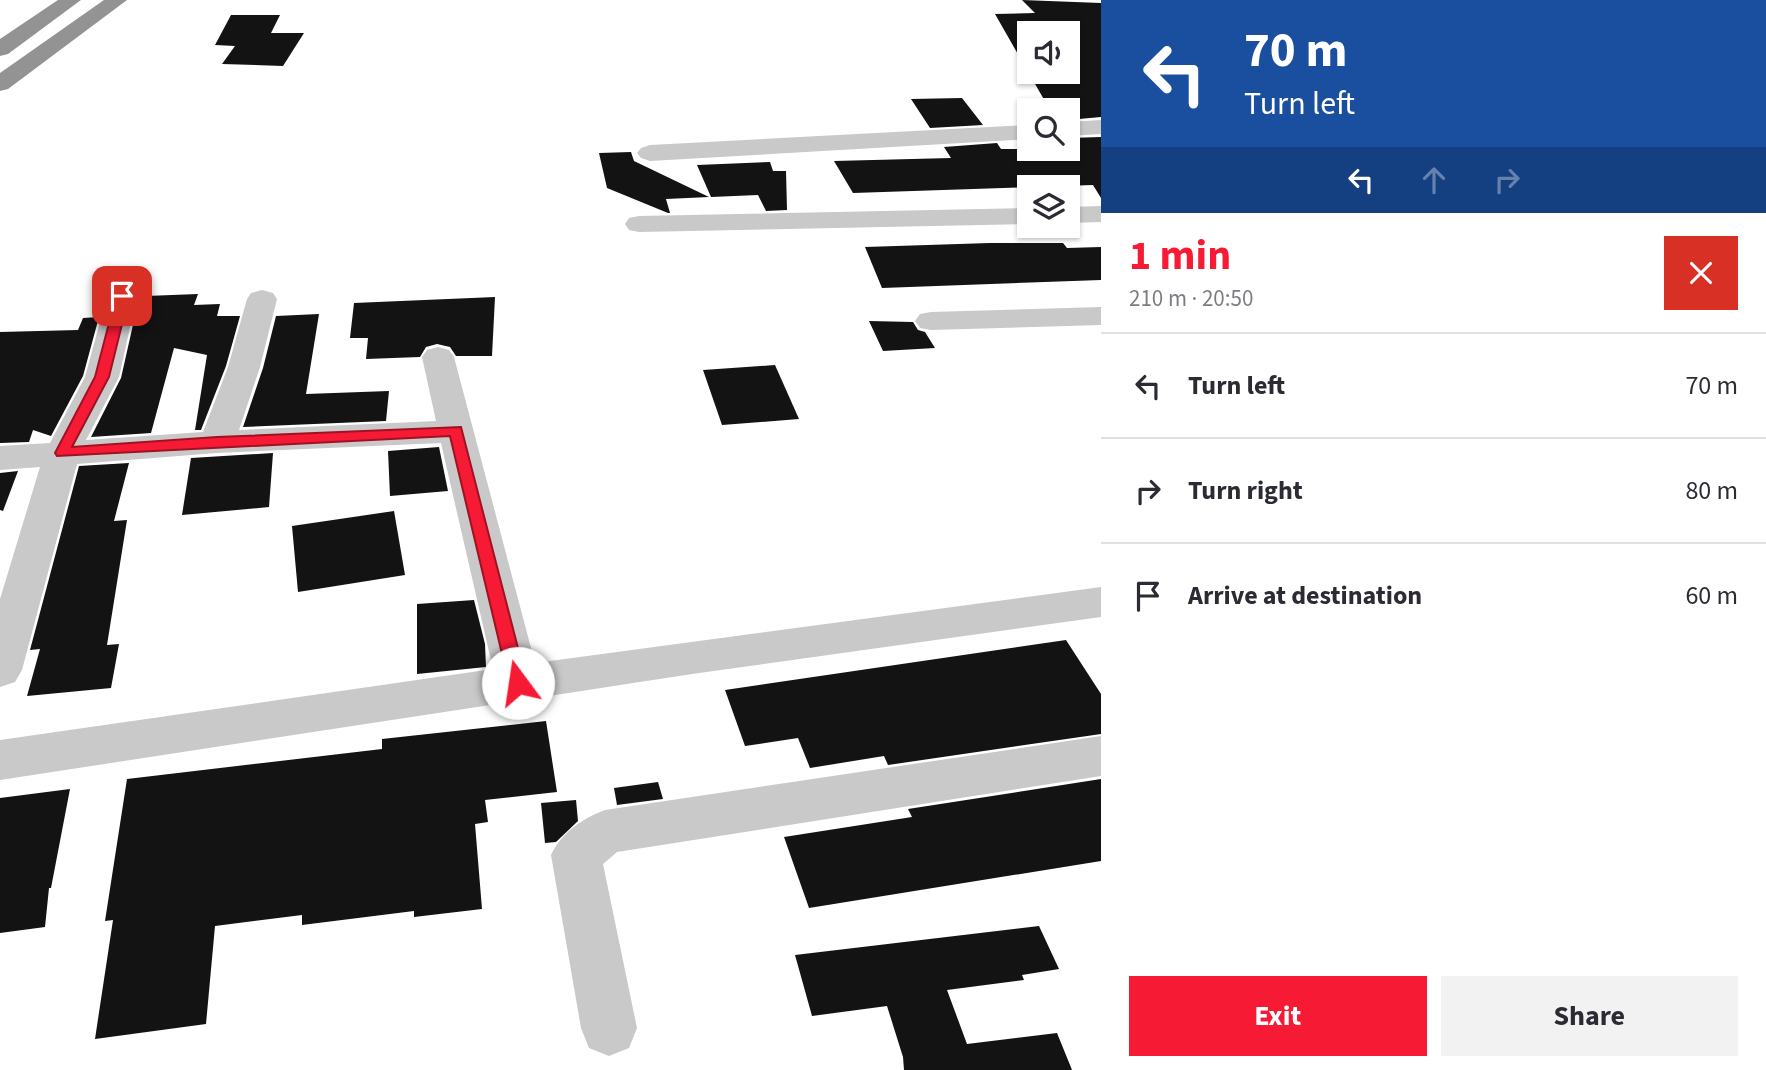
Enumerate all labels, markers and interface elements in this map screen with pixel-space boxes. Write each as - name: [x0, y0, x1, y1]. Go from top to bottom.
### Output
- text: 70 m: [1244, 16, 1348, 86]
- map controls: [1017, 21, 1080, 238]
- button: sound: [1017, 21, 1080, 84]
- icon: left: [1129, 28, 1220, 119]
- text: Turn left: [1244, 81, 1355, 127]
- button: search: [1017, 98, 1080, 161]
- icon: left: [1342, 161, 1380, 199]
- icon: ahead: [1415, 161, 1453, 199]
- icon: right: [1488, 161, 1526, 199]
- button: layers: [1017, 175, 1080, 238]
- text: 1 min: [1129, 226, 1231, 286]
- button: close: [1664, 236, 1738, 310]
- pin: [92, 266, 152, 326]
- icon: arrive: [103, 277, 141, 315]
- text: 210 m · 20:50: [1129, 282, 1253, 315]
- icon: left: [1129, 367, 1167, 405]
- text: Turn left: [1188, 367, 1285, 404]
- text: 70 m: [1685, 367, 1738, 404]
- icon: right: [1129, 472, 1167, 510]
- text: Turn right: [1188, 472, 1303, 509]
- text: 80 m: [1685, 472, 1738, 509]
- icon: arrive: [1129, 577, 1167, 615]
- text: Arrive at destination: [1188, 577, 1422, 614]
- text: 60 m: [1685, 577, 1738, 614]
- position arrow: [481, 646, 555, 720]
- button: Exit: [1129, 976, 1427, 1056]
- button: Share: [1441, 976, 1738, 1056]

